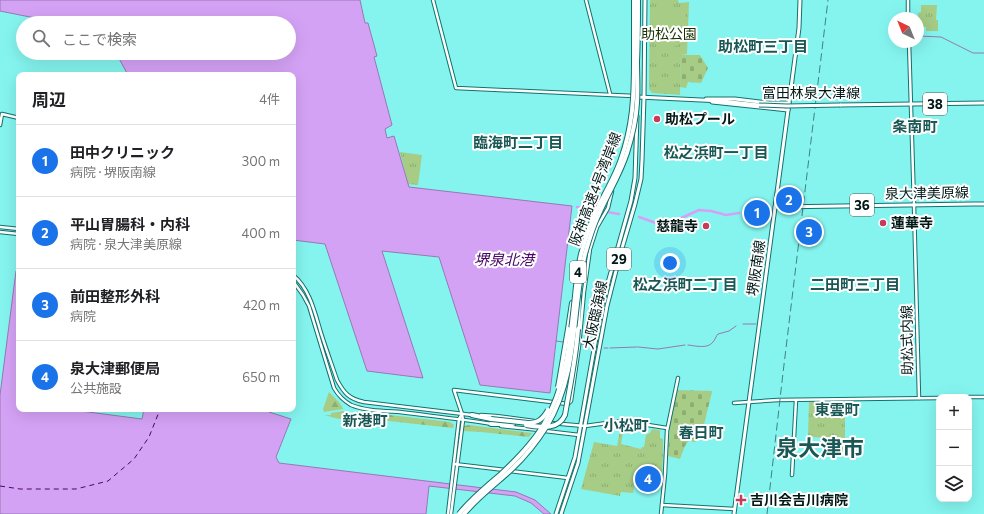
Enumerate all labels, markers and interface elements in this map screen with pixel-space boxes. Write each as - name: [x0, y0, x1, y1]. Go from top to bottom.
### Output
- north arrow: [888, 12, 924, 48]
- search box: [16, 16, 296, 60]
- park label: 助松公園: [641, 25, 697, 42]
- icon: search: [30, 27, 52, 49]
- text: ここで検索: [62, 30, 137, 48]
- district label: 助松町三丁目: [718, 37, 808, 55]
- street label: 富田林泉大津線: [762, 84, 860, 101]
- text: 周辺: [32, 89, 66, 110]
- text: 4件: [259, 91, 280, 107]
- road number: 38: [923, 93, 947, 115]
- place label: 助松プール: [665, 110, 735, 127]
- marker: 助松プール: [652, 114, 662, 124]
- district label: 条南町: [892, 117, 938, 135]
- street label: 阪神高速4号湾岸線: [565, 130, 624, 248]
- district label: 臨海町二丁目: [473, 133, 563, 151]
- text: 田中クリニック: [70, 143, 175, 161]
- district label: 松之浜町一丁目: [663, 143, 769, 161]
- text: 1: [42, 153, 48, 169]
- text: 300 m: [242, 153, 280, 169]
- text: 病院 · 堺阪南線: [70, 164, 156, 180]
- street label: 泉大津美原線: [885, 183, 969, 202]
- pin: 2: [776, 185, 802, 215]
- road number: 36: [850, 194, 874, 216]
- pin: 1: [744, 198, 770, 228]
- place label: 蓮華寺: [891, 214, 933, 231]
- text: 平山胃腸科・内科: [70, 215, 190, 233]
- place label: 慈龍寺: [656, 217, 698, 234]
- pin: 3: [796, 217, 822, 247]
- marker: 蓮華寺: [878, 218, 888, 228]
- marker: 慈龍寺: [701, 221, 711, 231]
- text: 2: [41, 225, 49, 241]
- text: 400 m: [241, 225, 280, 241]
- text: 病院 · 泉大津美原線: [70, 236, 182, 252]
- street label: 堺阪南線: [743, 239, 768, 297]
- road number: 29: [607, 248, 631, 270]
- water label: 堺泉北港: [474, 250, 536, 268]
- your location: [660, 253, 680, 273]
- road number: 4: [570, 261, 586, 283]
- district label: 松之浜町二丁目: [632, 275, 738, 293]
- district label: 二田町三丁目: [810, 275, 900, 293]
- street label: 大阪臨海線: [579, 279, 610, 351]
- text: 前田整形外科: [70, 287, 160, 305]
- text: 3: [41, 297, 49, 313]
- text: 420 m: [243, 297, 280, 313]
- street label: 助松式内線: [897, 305, 916, 375]
- text: 病院: [70, 308, 96, 324]
- text: 泉大津郵便局: [70, 359, 160, 377]
- text: 4: [41, 369, 49, 385]
- text: 650 m: [242, 369, 280, 385]
- text: 公共施設: [70, 380, 122, 396]
- map controls: [936, 394, 972, 502]
- button: +: [936, 394, 972, 430]
- district label: 東雲町: [814, 400, 860, 418]
- district label: 新港町: [342, 411, 388, 429]
- district label: 小松町: [603, 416, 649, 434]
- district label: 春日町: [678, 423, 724, 441]
- button: −: [936, 430, 972, 466]
- district label: 泉大津市: [776, 434, 864, 461]
- pin: 4: [635, 464, 661, 494]
- button: layers: [936, 466, 972, 502]
- place label: 吉川会吉川病院: [750, 491, 848, 508]
- marker: 吉川会吉川病院: [735, 494, 747, 506]

